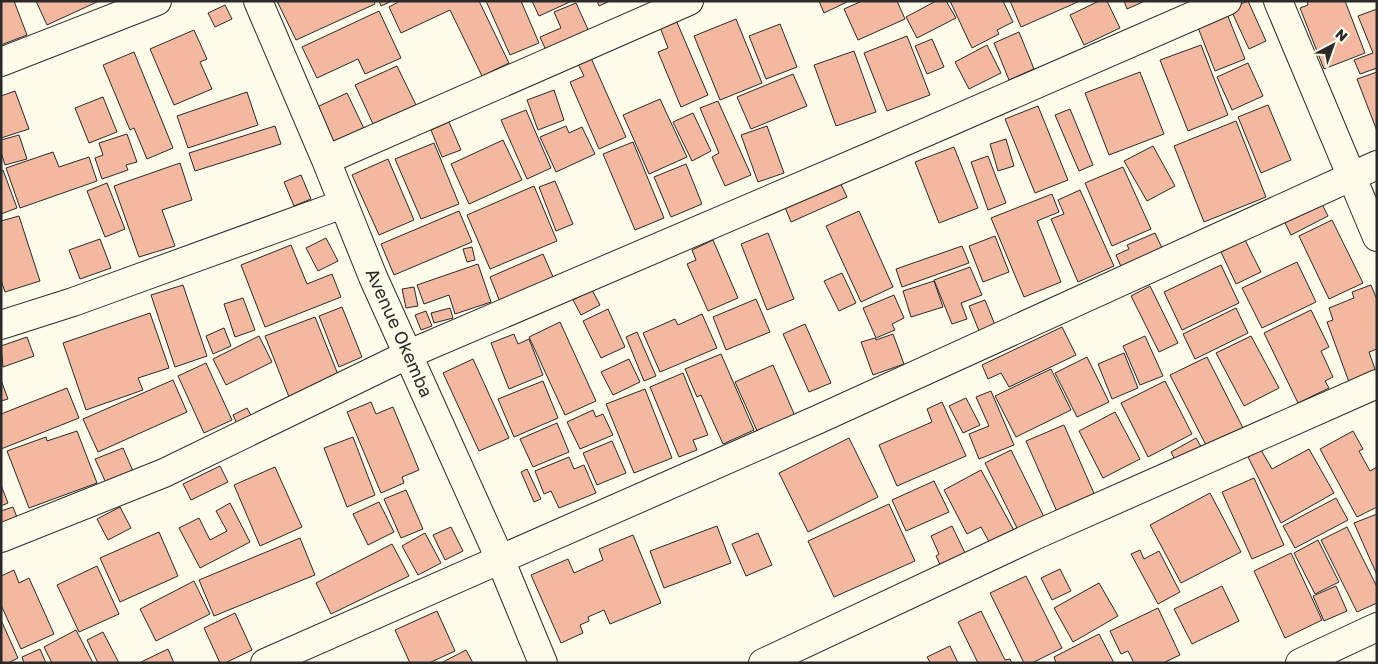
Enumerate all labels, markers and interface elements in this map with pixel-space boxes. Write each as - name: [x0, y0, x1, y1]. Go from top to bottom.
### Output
- north arrow: [1308, 20, 1358, 70]
- text: N: [1332, 25, 1351, 45]
- street label: Avenue Okemba: [362, 265, 438, 400]

